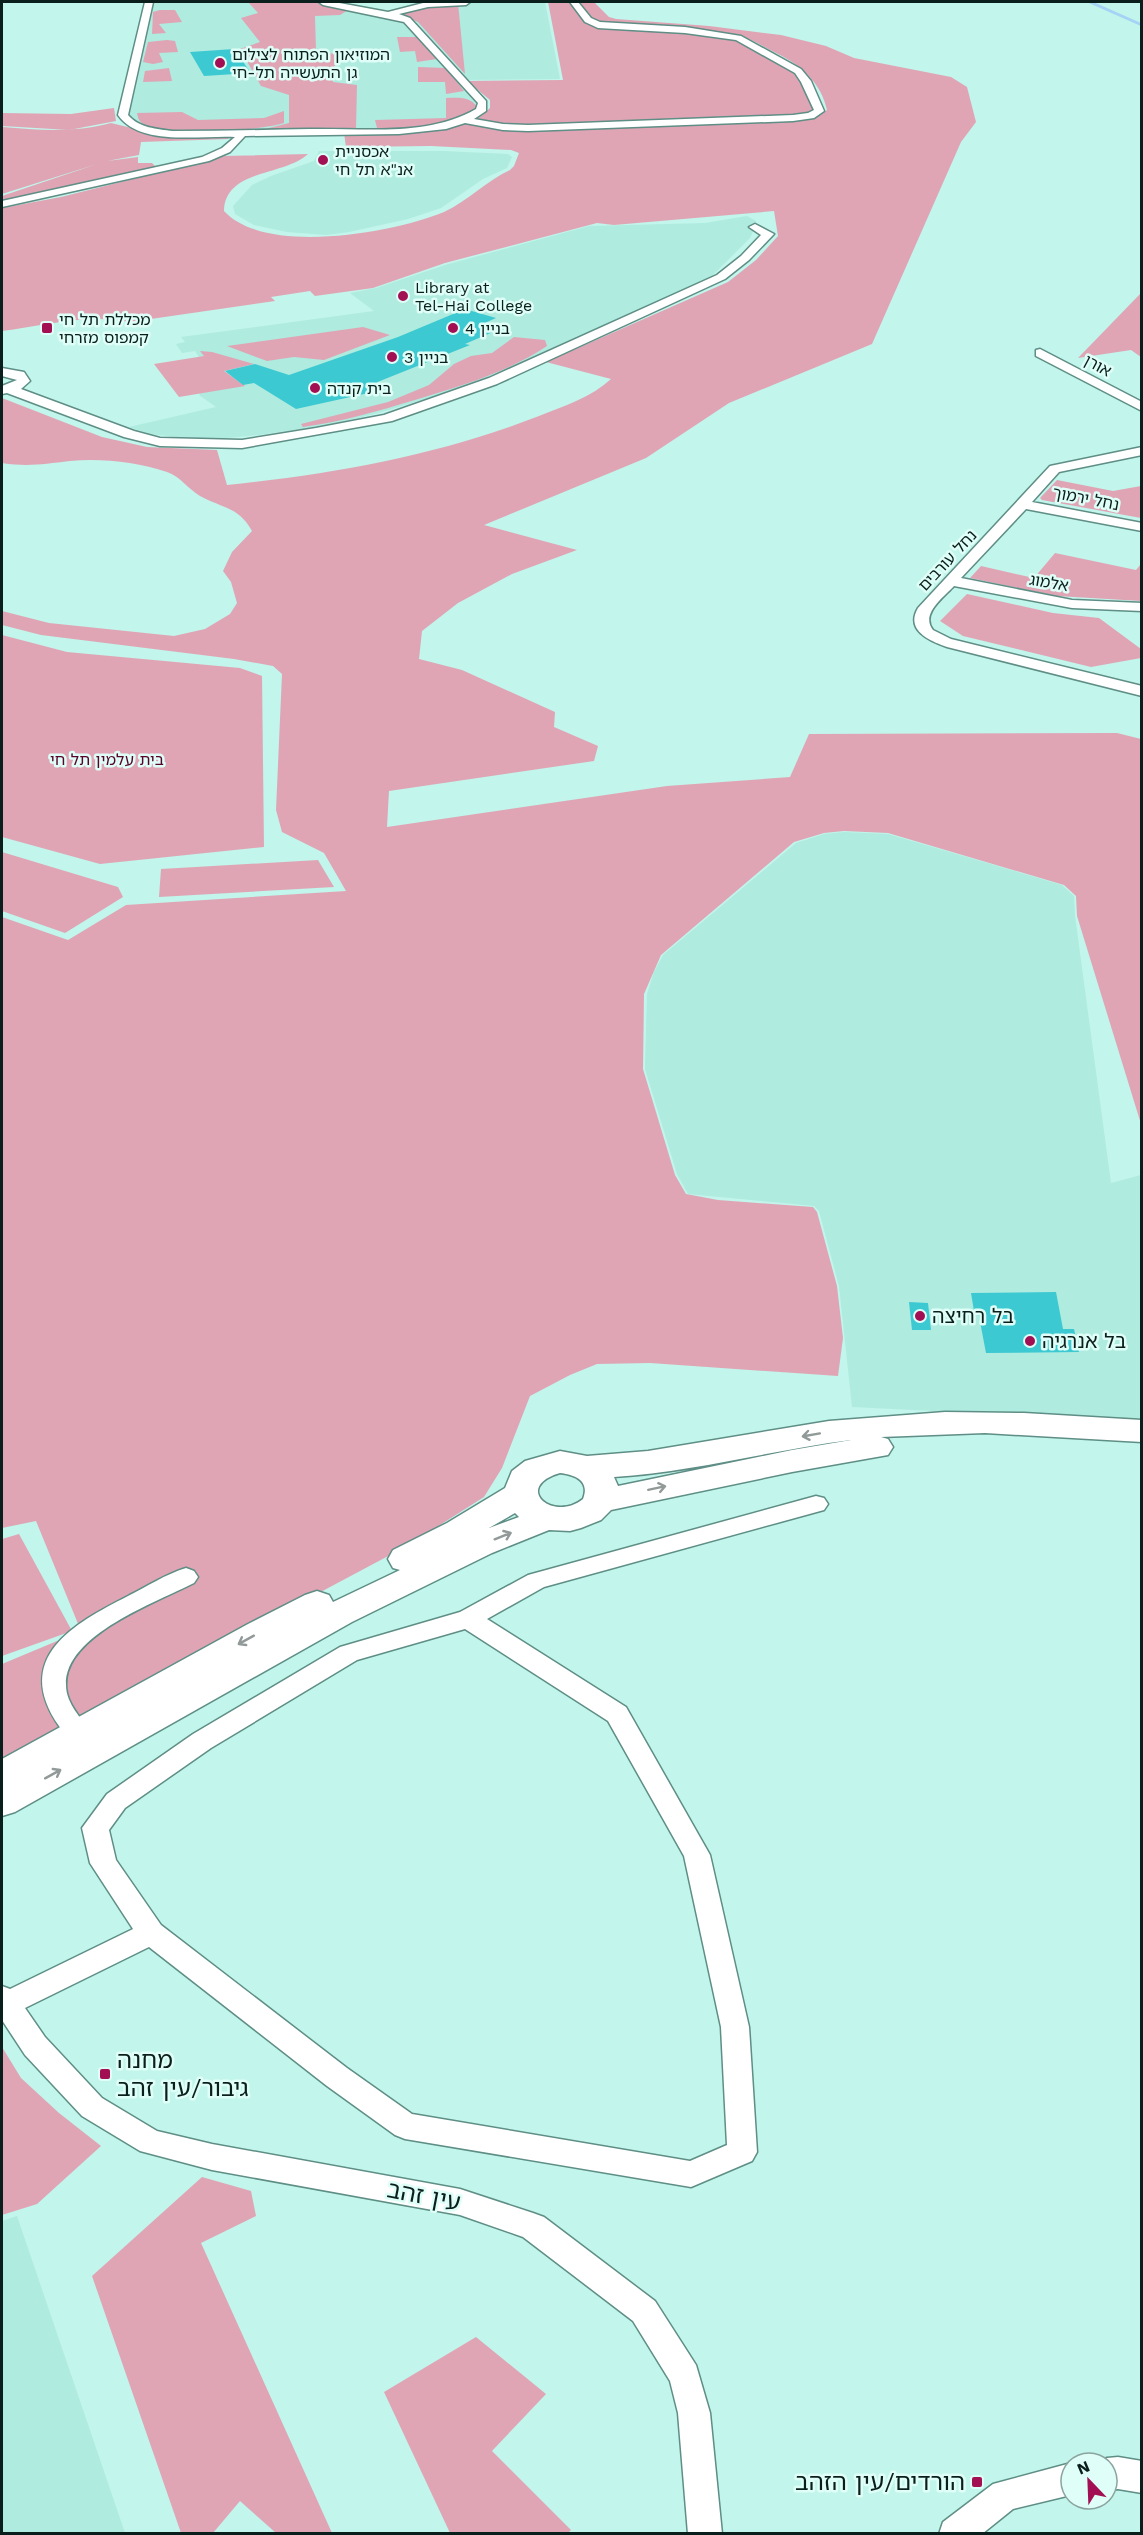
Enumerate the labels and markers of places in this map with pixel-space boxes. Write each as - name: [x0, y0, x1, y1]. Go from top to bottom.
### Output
- place label: המוזיאון הפתוח לצילום גן התעשייה תל-חי: [232, 45, 390, 82]
- marker: המוזיאון הפתוח לצילום גן התעשייה תל-חי: [213, 56, 227, 70]
- place label: אכסניית אנ"א תל חי: [335, 142, 413, 179]
- marker: אכסניית אנ"א תל חי: [316, 153, 330, 167]
- place label: Library at Tel-Hai College: [415, 278, 532, 315]
- marker: Library at Tel-Hai College: [396, 289, 410, 303]
- place label: מכללת תל חי קמפוס מזרחי: [59, 310, 151, 347]
- place label: בניין 4: [465, 319, 510, 338]
- marker: מכללת תל חי קמפוס מזרחי: [40, 321, 54, 335]
- marker: בניין 4: [446, 321, 460, 335]
- place label: בניין 3: [404, 348, 448, 367]
- marker: בניין 3: [385, 350, 399, 364]
- place label: בית קנדה: [327, 379, 391, 398]
- marker: בית קנדה: [308, 381, 322, 395]
- place label: בל רחיצה: [932, 1304, 1014, 1328]
- marker: בל רחיצה: [913, 1309, 927, 1323]
- place label: בל אנרגיה: [1042, 1329, 1126, 1353]
- marker: בל אנרגיה: [1023, 1334, 1037, 1348]
- place label: מחנה גיבור/עין זהב: [117, 2046, 249, 2102]
- marker: מחנה גיבור/עין זהב: [98, 2067, 112, 2081]
- place label: הורדים/עין הזהב: [795, 2468, 965, 2496]
- marker: הורדים/עין הזהב: [970, 2475, 984, 2489]

